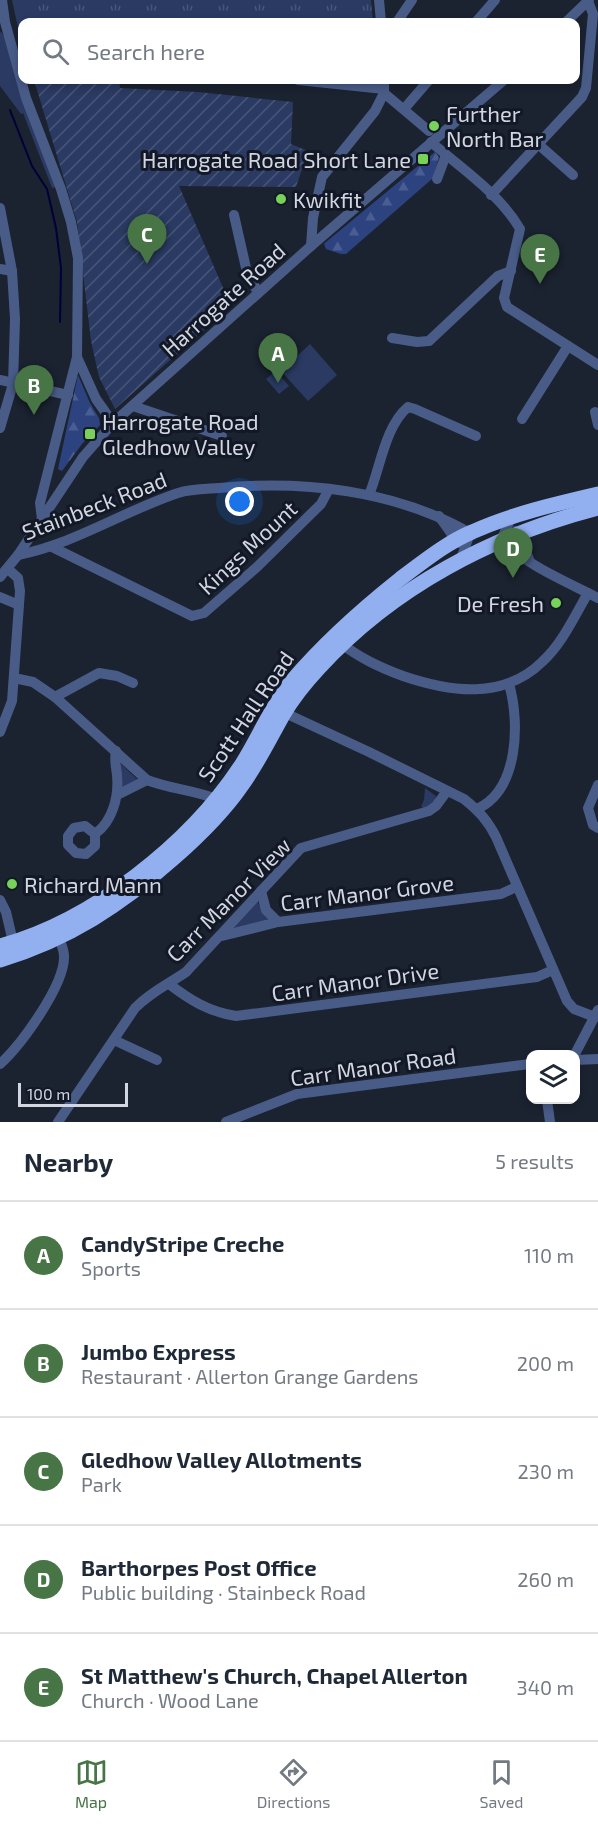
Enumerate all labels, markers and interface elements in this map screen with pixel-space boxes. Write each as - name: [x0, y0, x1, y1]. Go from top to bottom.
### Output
- search box: [18, 18, 580, 84]
- icon: search: [39, 35, 72, 68]
- text: Search here: [87, 38, 205, 64]
- place label: Further North Bar: [446, 100, 544, 151]
- marker: Further North Bar: [427, 119, 441, 133]
- place label: Harrogate Road Short Lane: [142, 146, 411, 172]
- marker: Harrogate Road Short Lane: [416, 152, 430, 166]
- place label: Kwikfit: [293, 186, 362, 212]
- marker: Kwikfit: [274, 192, 288, 206]
- pin: C: [128, 214, 166, 264]
- pin: E: [520, 234, 560, 284]
- street label: Harrogate Road: [156, 237, 290, 361]
- pin: A: [258, 334, 298, 383]
- pin: B: [15, 366, 54, 415]
- place label: Harrogate Road Gledhow Valley: [102, 408, 259, 459]
- marker: Harrogate Road Gledhow Valley: [83, 427, 97, 441]
- street label: Stainbeck Road: [18, 466, 170, 544]
- your location: [225, 487, 254, 516]
- street label: Kings Mount: [192, 495, 302, 599]
- pin: D: [494, 528, 532, 578]
- place label: De Fresh: [457, 590, 544, 616]
- marker: De Fresh: [549, 596, 563, 610]
- street label: Scott Hall Road: [192, 646, 298, 786]
- street label: Carr Manor View: [161, 832, 295, 966]
- street label: Carr Manor Grove: [279, 868, 455, 916]
- place label: Richard Mann: [24, 871, 162, 897]
- marker: Richard Mann: [5, 877, 19, 891]
- street label: Carr Manor Drive: [270, 956, 440, 1006]
- street label: Carr Manor Road: [288, 1041, 458, 1091]
- map controls: [526, 1050, 580, 1104]
- button: layers: [526, 1050, 580, 1104]
- scale bar: [18, 1080, 128, 1108]
- text: 100 m: [27, 1084, 70, 1103]
- text: Nearby: [24, 1146, 113, 1177]
- text: 5 results: [495, 1149, 574, 1173]
- text: CandyStripe Creche: [81, 1230, 284, 1256]
- text: A: [37, 1243, 50, 1267]
- text: 110 m: [524, 1243, 574, 1267]
- text: Sports: [81, 1256, 141, 1280]
- text: Jumbo Express: [81, 1338, 236, 1364]
- text: B: [37, 1351, 50, 1375]
- text: 200 m: [517, 1351, 574, 1375]
- text: Restaurant · Allerton Grange Gardens: [81, 1364, 419, 1388]
- text: Gledhow Valley Allotments: [81, 1446, 362, 1472]
- text: C: [38, 1459, 49, 1483]
- text: 230 m: [518, 1459, 574, 1483]
- text: Park: [81, 1472, 122, 1496]
- text: Barthorpes Post Office: [81, 1554, 317, 1580]
- text: D: [37, 1567, 50, 1591]
- text: 260 m: [517, 1567, 574, 1591]
- text: Public building · Stainbeck Road: [81, 1580, 366, 1604]
- text: St Matthew's Church, Chapel Allerton: [81, 1662, 468, 1688]
- text: E: [38, 1675, 49, 1699]
- text: 340 m: [517, 1675, 574, 1699]
- text: Church · Wood Lane: [81, 1688, 259, 1712]
- tab: Map: [75, 1756, 108, 1811]
- tab: Directions: [257, 1756, 330, 1811]
- tab: Saved: [480, 1756, 523, 1811]

